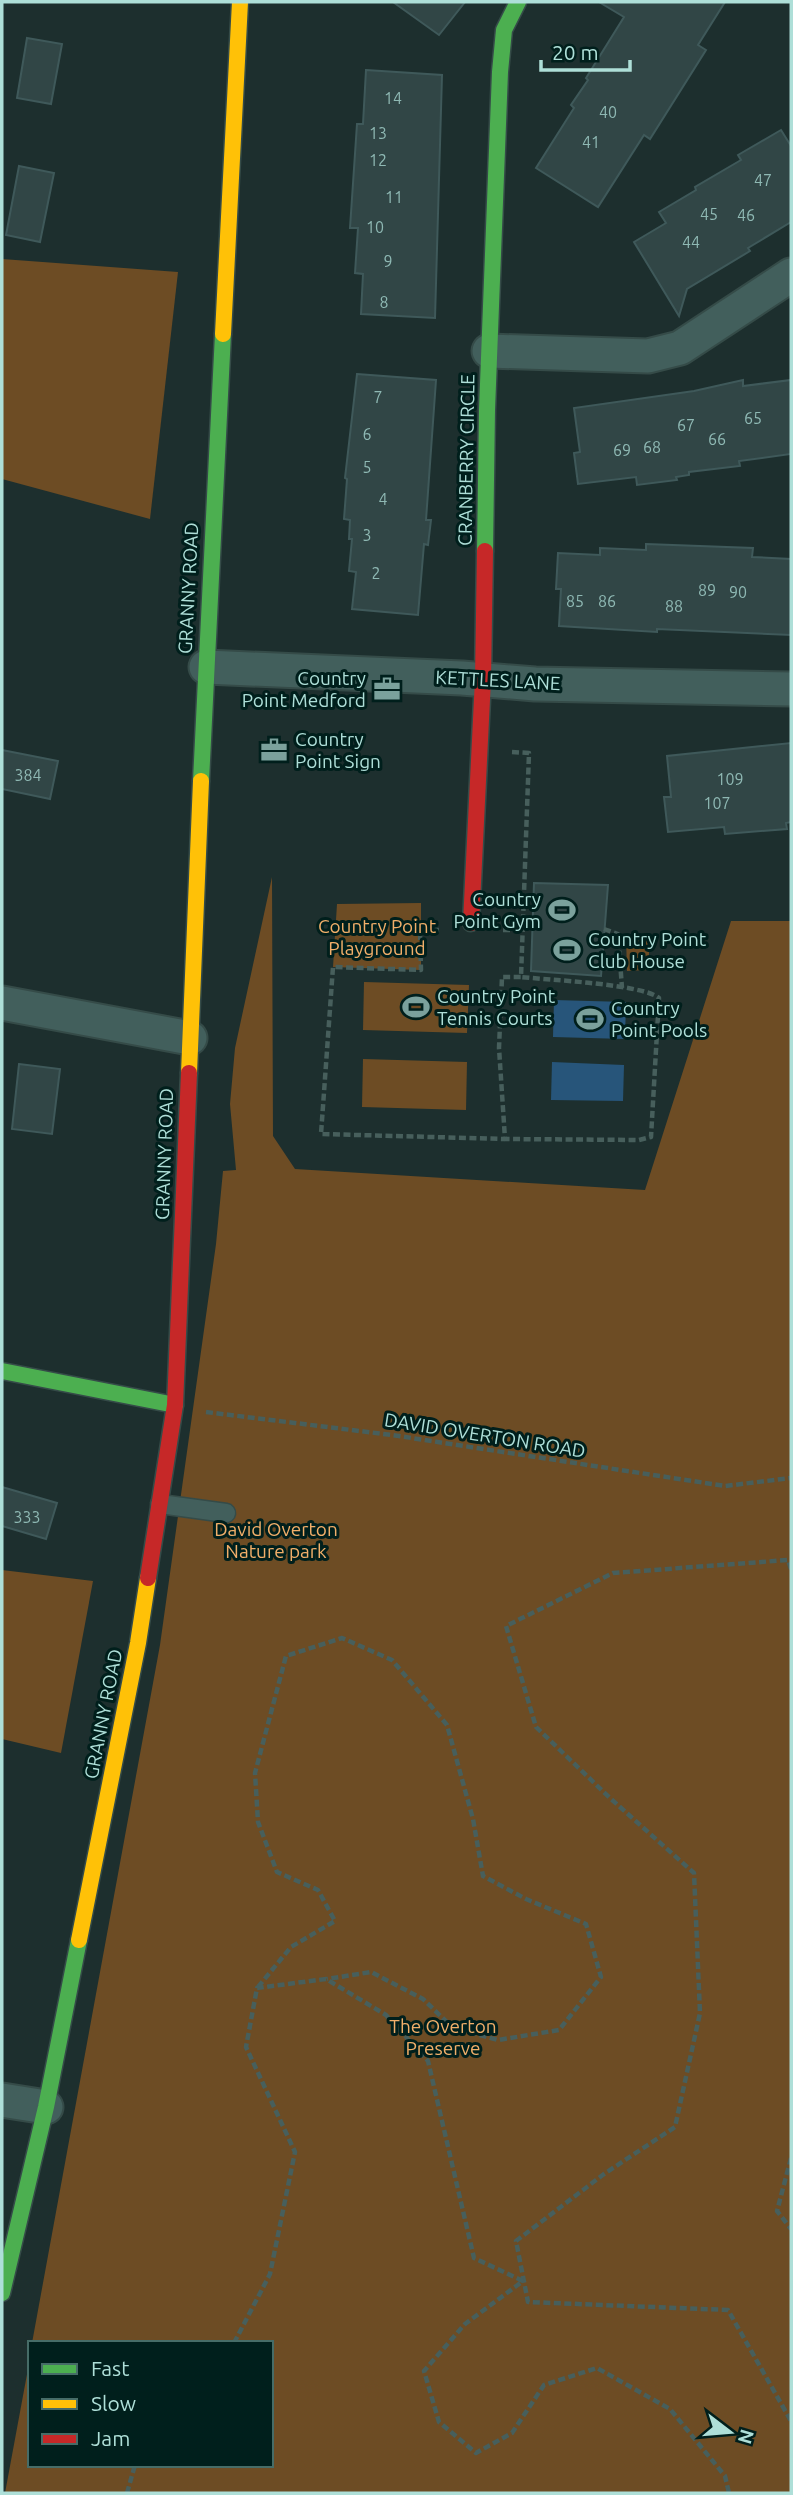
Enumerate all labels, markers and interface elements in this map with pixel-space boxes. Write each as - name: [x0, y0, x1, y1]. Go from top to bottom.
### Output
- scale bar: [541, 28, 630, 72]
- text: 20 m: [552, 40, 599, 64]
- house number: 14: [384, 89, 402, 107]
- house number: 40: [599, 103, 617, 121]
- house number: 13: [369, 124, 387, 142]
- house number: 41: [582, 133, 600, 151]
- house number: 12: [369, 151, 387, 169]
- house number: 47: [754, 171, 772, 189]
- house number: 11: [385, 188, 403, 206]
- house number: 45: [700, 205, 718, 223]
- house number: 46: [737, 206, 755, 224]
- house number: 10: [366, 218, 384, 236]
- house number: 44: [682, 233, 700, 251]
- house number: 9: [383, 252, 393, 270]
- house number: 8: [379, 293, 389, 311]
- street label: CRANBERRY CIRCLE: [454, 374, 478, 546]
- house number: 7: [373, 388, 383, 406]
- house number: 65: [744, 409, 762, 427]
- house number: 67: [677, 416, 695, 434]
- house number: 6: [362, 425, 372, 443]
- house number: 66: [708, 430, 726, 448]
- house number: 68: [643, 438, 661, 456]
- house number: 69: [613, 441, 631, 459]
- house number: 5: [362, 458, 372, 476]
- house number: 4: [378, 490, 388, 508]
- street label: GRANNY ROAD: [174, 522, 202, 654]
- house number: 3: [362, 526, 372, 544]
- house number: 2: [371, 564, 381, 582]
- house number: 89: [698, 581, 716, 599]
- house number: 90: [729, 583, 747, 601]
- house number: 85: [566, 592, 584, 610]
- house number: 86: [598, 592, 616, 610]
- house number: 88: [665, 597, 683, 615]
- street label: KETTLES LANE: [435, 666, 561, 694]
- place label: Country Point Medford: [242, 667, 366, 711]
- office icon: Country Point Medford: [372, 674, 402, 704]
- place label: Country Point Sign: [295, 728, 381, 772]
- office icon: Country Point Sign: [259, 735, 289, 765]
- house number: 384: [14, 766, 42, 784]
- house number: 109: [716, 770, 744, 788]
- house number: 107: [703, 794, 731, 812]
- place label: Country Point Gym: [453, 888, 541, 932]
- sports icon: Country Point Gym: [547, 895, 577, 925]
- park label: Country Point Playground: [318, 915, 437, 959]
- place label: Country Point Club House: [588, 928, 707, 972]
- sports icon: Country Point Club House: [552, 935, 582, 965]
- place label: Country Point Tennis Courts: [437, 985, 556, 1029]
- sports icon: Country Point Tennis Courts: [401, 992, 431, 1022]
- place label: Country Point Pools: [611, 997, 707, 1041]
- sports icon: Country Point Pools: [575, 1004, 605, 1034]
- street label: GRANNY ROAD: [151, 1088, 177, 1220]
- street label: DAVID OVERTON ROAD: [383, 1408, 587, 1462]
- house number: 333: [13, 1508, 41, 1526]
- park label: David Overton Nature park: [214, 1518, 338, 1562]
- street label: GRANNY ROAD: [80, 1647, 126, 1781]
- park label: The Overton Preserve: [389, 2015, 497, 2059]
- legend: [28, 2341, 273, 2467]
- text: Fast: [91, 2356, 129, 2380]
- text: Slow: [91, 2391, 136, 2415]
- north arrow: [695, 2397, 765, 2467]
- text: Jam: [91, 2426, 130, 2450]
- text: N: [734, 2427, 759, 2447]

